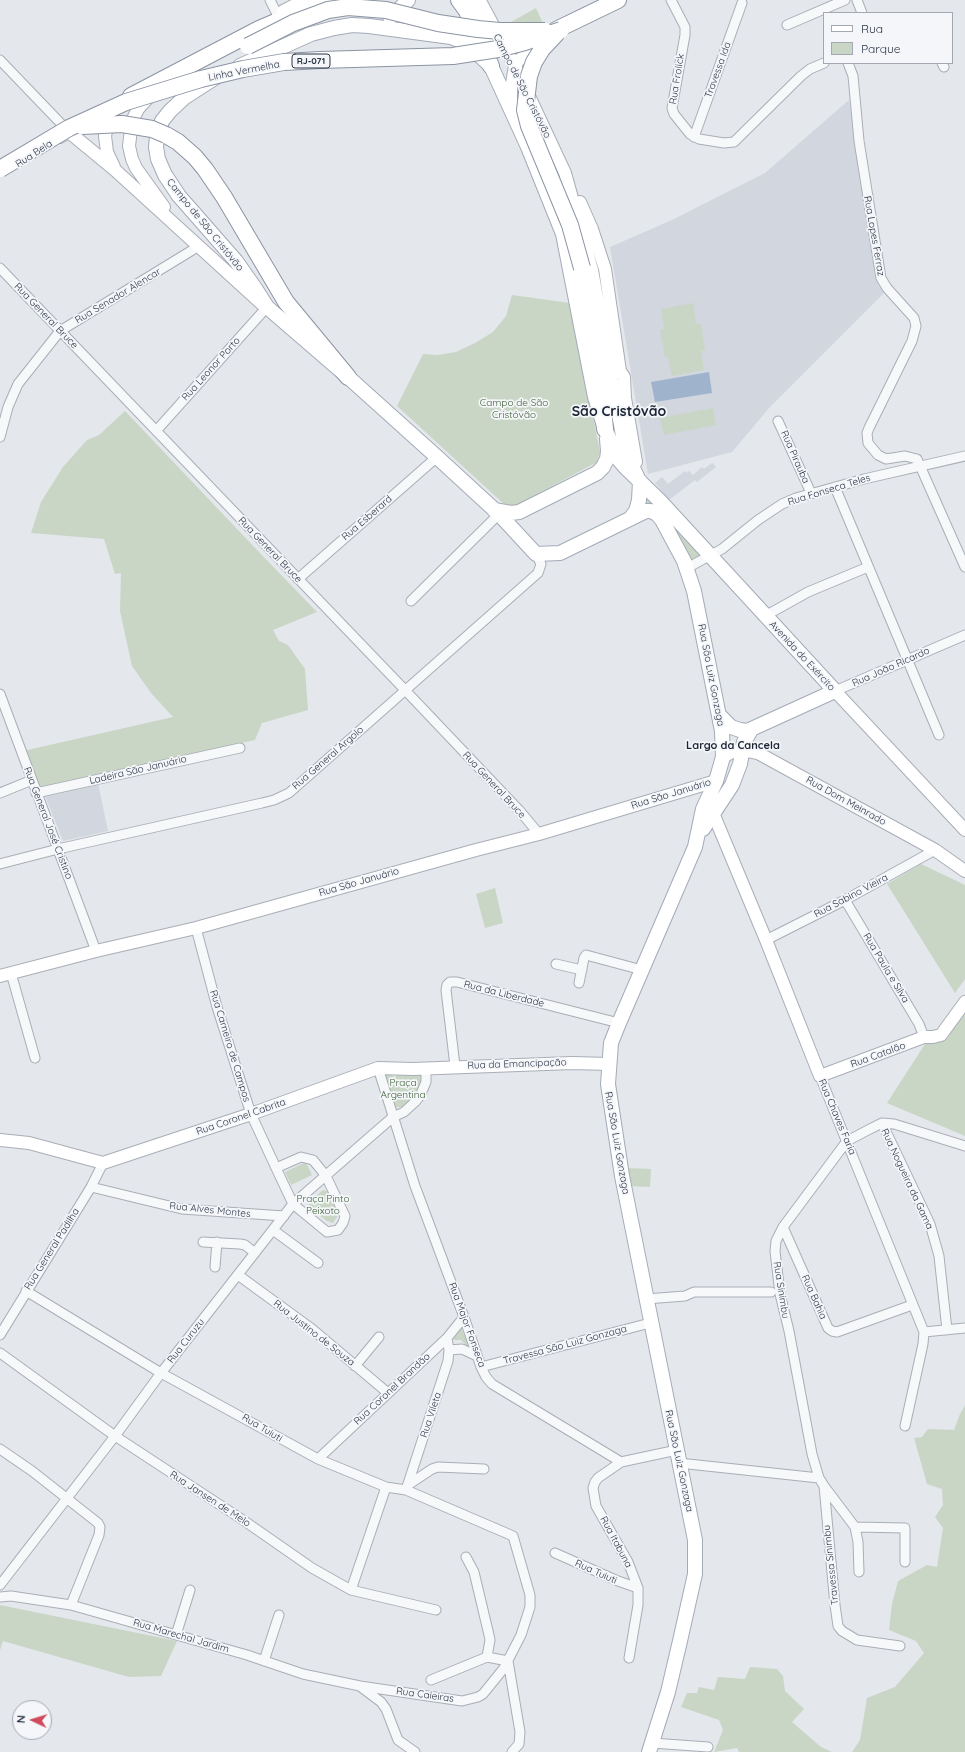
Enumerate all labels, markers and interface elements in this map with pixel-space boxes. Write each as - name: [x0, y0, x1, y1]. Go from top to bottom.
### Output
- legend: [823, 12, 953, 64]
- text: Rua: [861, 21, 883, 36]
- street label: Campo de São Cristóvão: [490, 32, 554, 140]
- street label: Travessa Ida: [702, 40, 734, 100]
- text: Parque: [861, 41, 901, 56]
- street label: Rua Frolick: [667, 53, 687, 105]
- road number: RJ-071: [292, 54, 330, 68]
- street label: Linha Vermelha: [207, 58, 281, 84]
- street label: Rua Bela: [13, 138, 55, 170]
- street label: Campo de São Cristóvão: [164, 176, 246, 274]
- street label: Rua Lopes Ferraz: [861, 195, 887, 277]
- street label: Rua Senador Alencar: [73, 266, 163, 326]
- street label: Rua General Bruce: [12, 281, 80, 351]
- street label: Rua Leonor Porto: [179, 335, 243, 403]
- park label: Campo de São Cristóvão: [480, 397, 548, 420]
- district label: São Cristóvão: [572, 404, 666, 420]
- street label: Rua Pirauba: [778, 429, 812, 485]
- street label: Rua Fonseca Teles: [786, 472, 872, 508]
- street label: Rua Esberard: [339, 493, 395, 543]
- street label: Rua General Bruce: [236, 515, 304, 585]
- street label: Avenida do Exército: [767, 619, 837, 693]
- street label: Rua São Luiz Gonzaga: [695, 623, 727, 727]
- street label: Rua João Ricardo: [850, 645, 932, 689]
- street label: Rua General Argolo: [290, 724, 366, 792]
- district label: Largo da Cancela: [686, 739, 780, 753]
- street label: Rua General Bruce: [460, 749, 528, 821]
- street label: Ladeira São Januário: [88, 753, 188, 787]
- street label: Rua General José Cristino: [21, 765, 75, 881]
- street label: Rua Dom Meinrado: [804, 774, 888, 828]
- street label: Rua São Januário: [630, 776, 712, 812]
- street label: Rua São Januário: [318, 865, 400, 899]
- street label: Rua Sabino Vieira: [812, 871, 890, 921]
- street label: Rua Paula e Silva: [860, 931, 912, 1005]
- street label: Rua da Liberdade: [462, 978, 546, 1010]
- street label: Rua Carneiro de Campos: [207, 989, 253, 1103]
- street label: Rua Catalão: [849, 1040, 907, 1070]
- street label: Rua da Emancipação: [467, 1056, 567, 1072]
- park label: Praça Argentina: [380, 1077, 426, 1100]
- street label: Rua Chaves Faria: [816, 1077, 858, 1157]
- street label: Rua São Luiz Gonzaga: [602, 1091, 632, 1195]
- street label: Rua Coronel Cabrita: [195, 1096, 287, 1138]
- street label: Rua Nogueira da Gama: [878, 1127, 936, 1231]
- park label: Praça Pinto Peixoto: [297, 1193, 349, 1216]
- street label: Rua Alves Montes: [169, 1200, 251, 1220]
- street label: Rua General Padilha: [22, 1206, 82, 1292]
- street label: Rua Sinimbu: [771, 1261, 791, 1319]
- street label: Rua Bahia: [799, 1273, 829, 1321]
- street label: Rua Major Fonseca: [446, 1281, 488, 1369]
- street label: Rua Justino de Souza: [271, 1298, 357, 1368]
- street label: Rua Curuzu: [165, 1316, 207, 1366]
- street label: Travessa São Luiz Gonzaga: [502, 1323, 628, 1367]
- street label: Rua Coronel Brandão: [351, 1351, 433, 1427]
- street label: Rua Vileta: [418, 1391, 444, 1439]
- street label: Rua São Luiz Gonzaga: [662, 1409, 696, 1513]
- street label: Rua Tuiuti: [240, 1411, 284, 1445]
- street label: Rua Jansen de Melo: [167, 1468, 253, 1530]
- street label: Rua Itabuna: [597, 1514, 635, 1570]
- street label: Travessa Sinimbu: [821, 1524, 841, 1606]
- street label: Rua Tuiuti: [573, 1557, 619, 1587]
- street label: Rua Marechal Jardim: [132, 1617, 230, 1655]
- street label: Rua Caieiras: [395, 1685, 455, 1705]
- north arrow: [12, 1700, 52, 1740]
- text: N: [14, 1715, 28, 1724]

